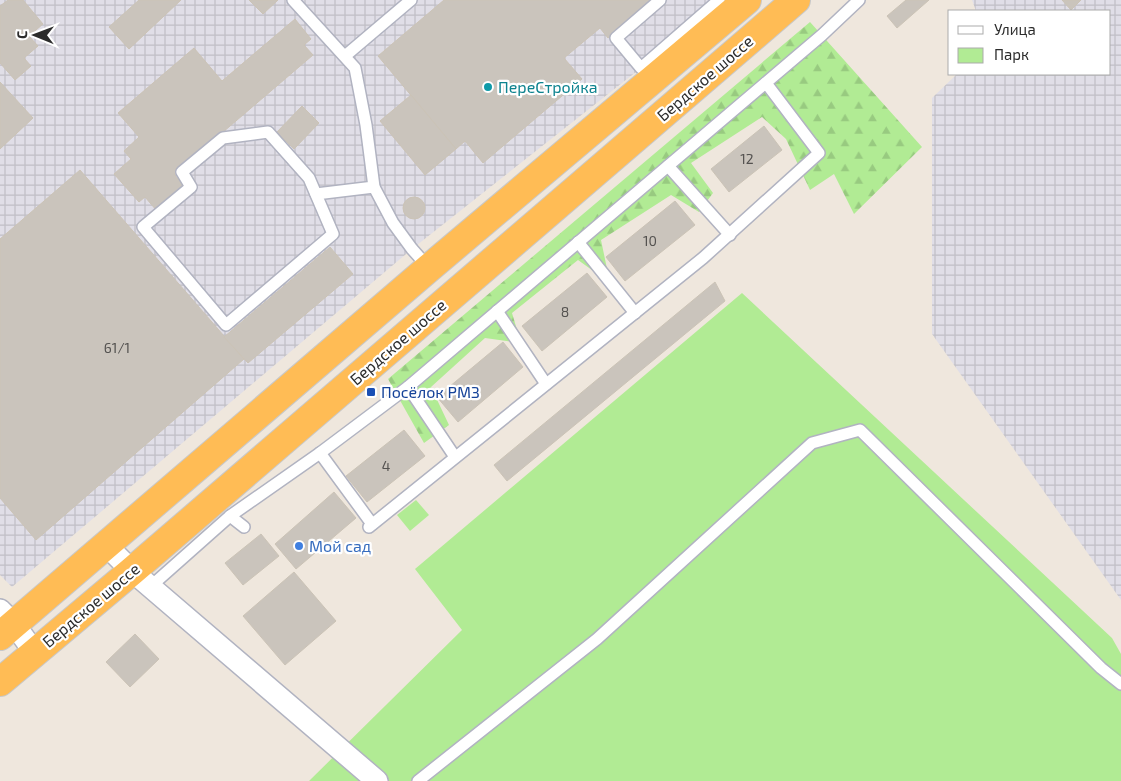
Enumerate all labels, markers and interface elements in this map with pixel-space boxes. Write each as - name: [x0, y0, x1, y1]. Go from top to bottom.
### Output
- north arrow: [10, 10, 60, 60]
- legend: [948, 10, 1111, 75]
- text: Улица: [994, 20, 1036, 38]
- text: С: [13, 30, 30, 39]
- street label: Бердское шоссе: [653, 31, 756, 124]
- text: Парк: [994, 45, 1029, 63]
- place label: ПереСтройка: [498, 77, 598, 96]
- marker: ПереСтройка: [482, 81, 494, 93]
- house number: 12: [740, 150, 754, 167]
- house number: 10: [643, 232, 657, 249]
- street label: Бердское шоссе: [346, 295, 449, 388]
- house number: 8: [561, 303, 569, 320]
- house number: 61/1: [104, 339, 130, 356]
- place label: Посёлок РМЗ: [381, 382, 480, 401]
- marker: Посёлок РМЗ: [365, 386, 377, 398]
- house number: 4: [382, 457, 390, 474]
- place label: Мой сад: [309, 536, 371, 555]
- marker: Мой сад: [293, 540, 305, 552]
- street label: Бердское шоссе: [38, 559, 143, 651]

